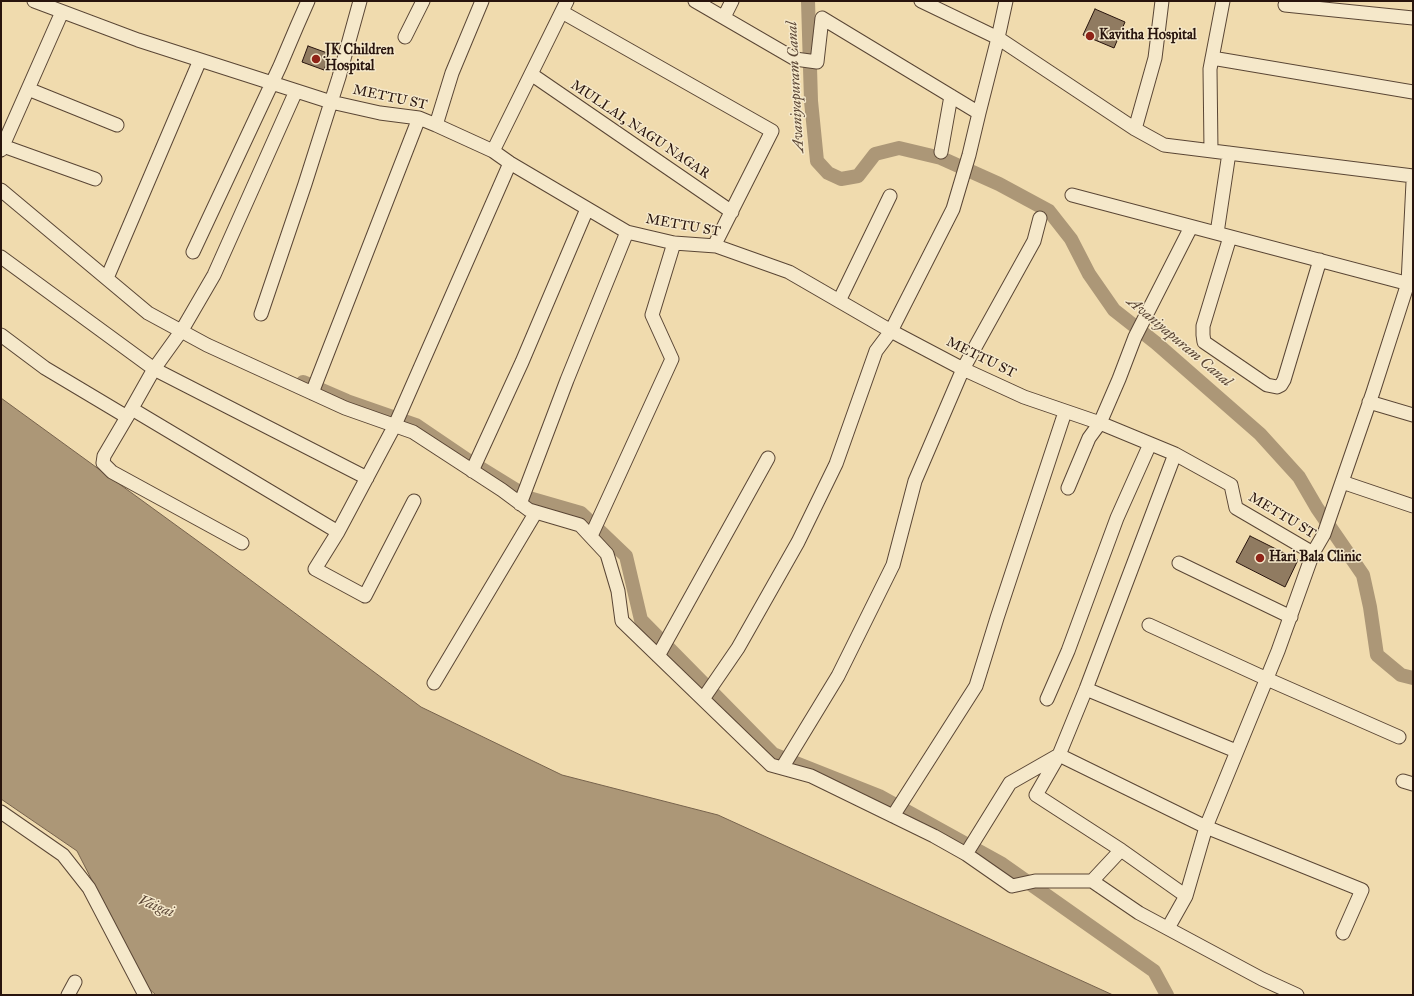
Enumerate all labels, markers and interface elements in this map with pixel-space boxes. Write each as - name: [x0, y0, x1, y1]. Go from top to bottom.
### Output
- water label: Avaniyapuram Canal: [784, 21, 808, 153]
- place label: Kavitha Hospital: [1099, 28, 1197, 44]
- marker: Kavitha Hospital: [1084, 30, 1096, 42]
- place label: JK Children Hospital: [325, 43, 394, 76]
- marker: JK Children Hospital: [310, 53, 322, 65]
- street label: MULLAI, NAGU NAGAR: [567, 77, 713, 183]
- street label: METTU ST: [351, 82, 429, 114]
- street label: METTU ST: [644, 211, 722, 241]
- water label: Avaniyapuram Canal: [1123, 293, 1235, 391]
- street label: METTU ST: [943, 334, 1019, 382]
- street label: METTU ST: [1245, 489, 1319, 543]
- place label: Hari Bala Clinic: [1269, 550, 1361, 566]
- marker: Hari Bala Clinic: [1254, 552, 1266, 564]
- water label: Vaigai: [136, 892, 176, 922]

